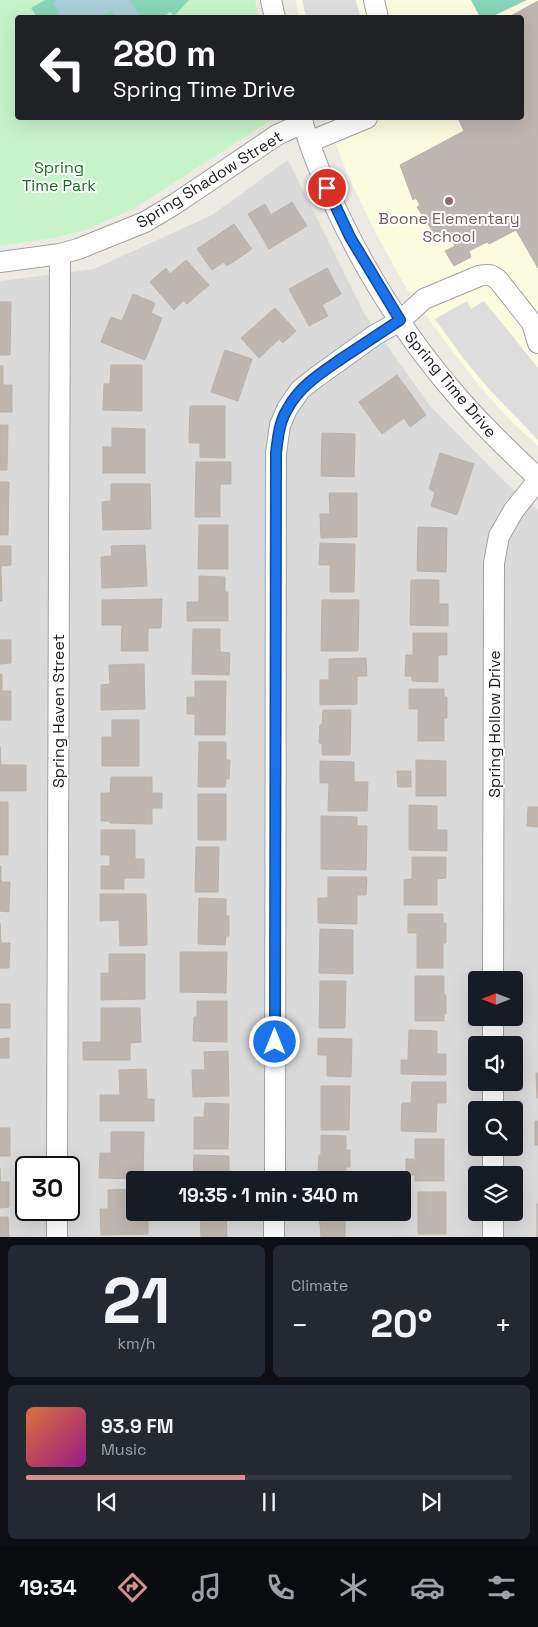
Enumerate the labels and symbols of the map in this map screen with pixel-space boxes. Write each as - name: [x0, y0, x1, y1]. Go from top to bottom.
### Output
- street label: Spring Shadow Street: [132, 126, 286, 233]
- park label: Spring Time Park: [22, 157, 96, 196]
- pin: [306, 167, 348, 209]
- marker: Boone Elementary School: [443, 195, 455, 207]
- place label: Boone Elementary School: [378, 208, 520, 247]
- street label: Spring Time Drive: [400, 327, 501, 442]
- street label: Spring Haven Street: [48, 634, 69, 788]
- street label: Spring Hollow Drive: [484, 650, 505, 798]
- north arrow: [468, 971, 522, 1026]
- position arrow: [248, 1015, 300, 1067]
- speed limit sign: 30: [15, 1156, 80, 1221]

